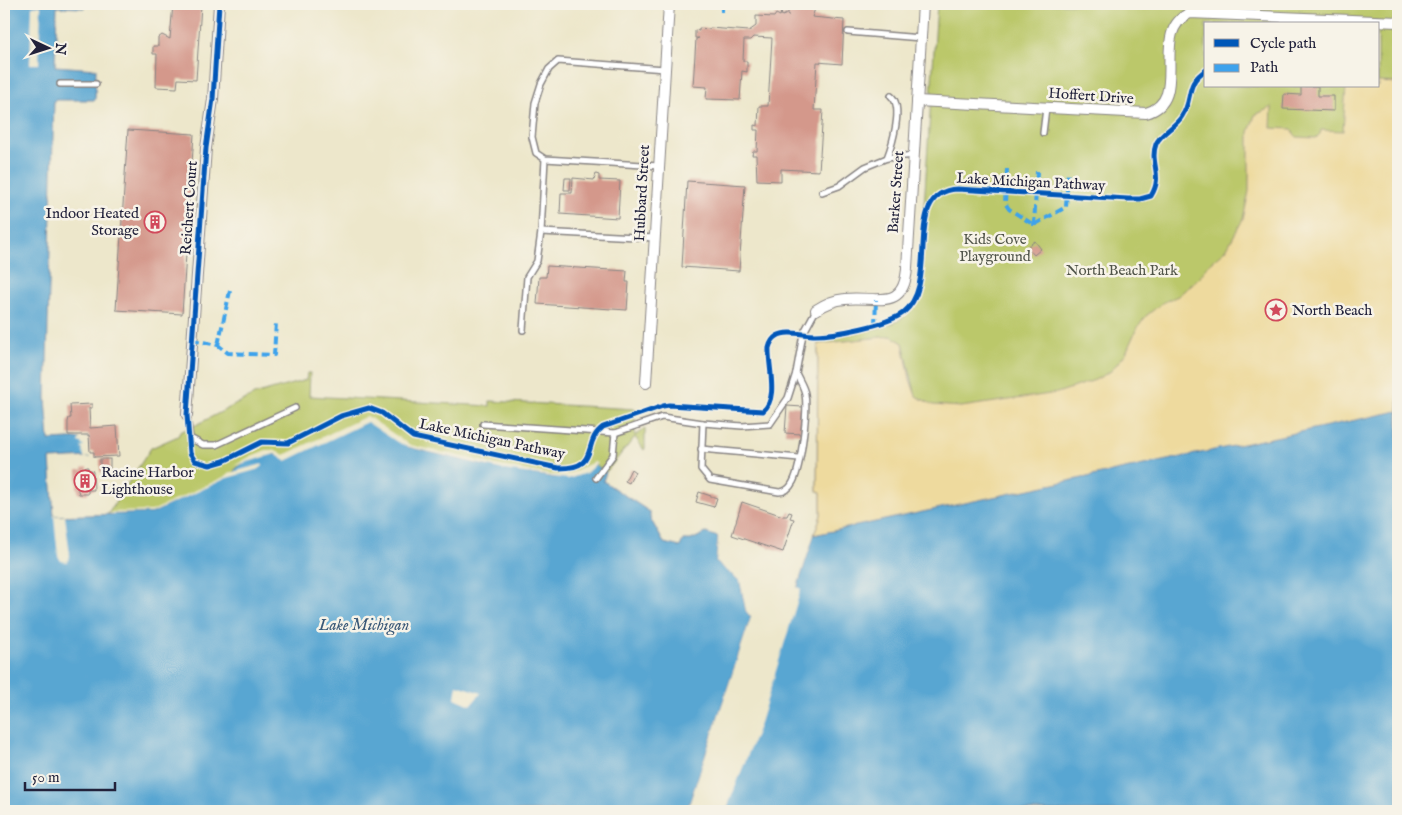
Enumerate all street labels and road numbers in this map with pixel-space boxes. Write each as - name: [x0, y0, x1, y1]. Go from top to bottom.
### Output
- street label: Hoffert Drive: [1048, 84, 1134, 108]
- street label: Hubbard Street: [630, 144, 654, 242]
- street label: Barker Street: [884, 150, 908, 234]
- street label: Reichert Court: [176, 160, 202, 256]
- street label: Lake Michigan Pathway: [956, 169, 1107, 195]
- street label: Lake Michigan Pathway: [417, 414, 568, 464]

